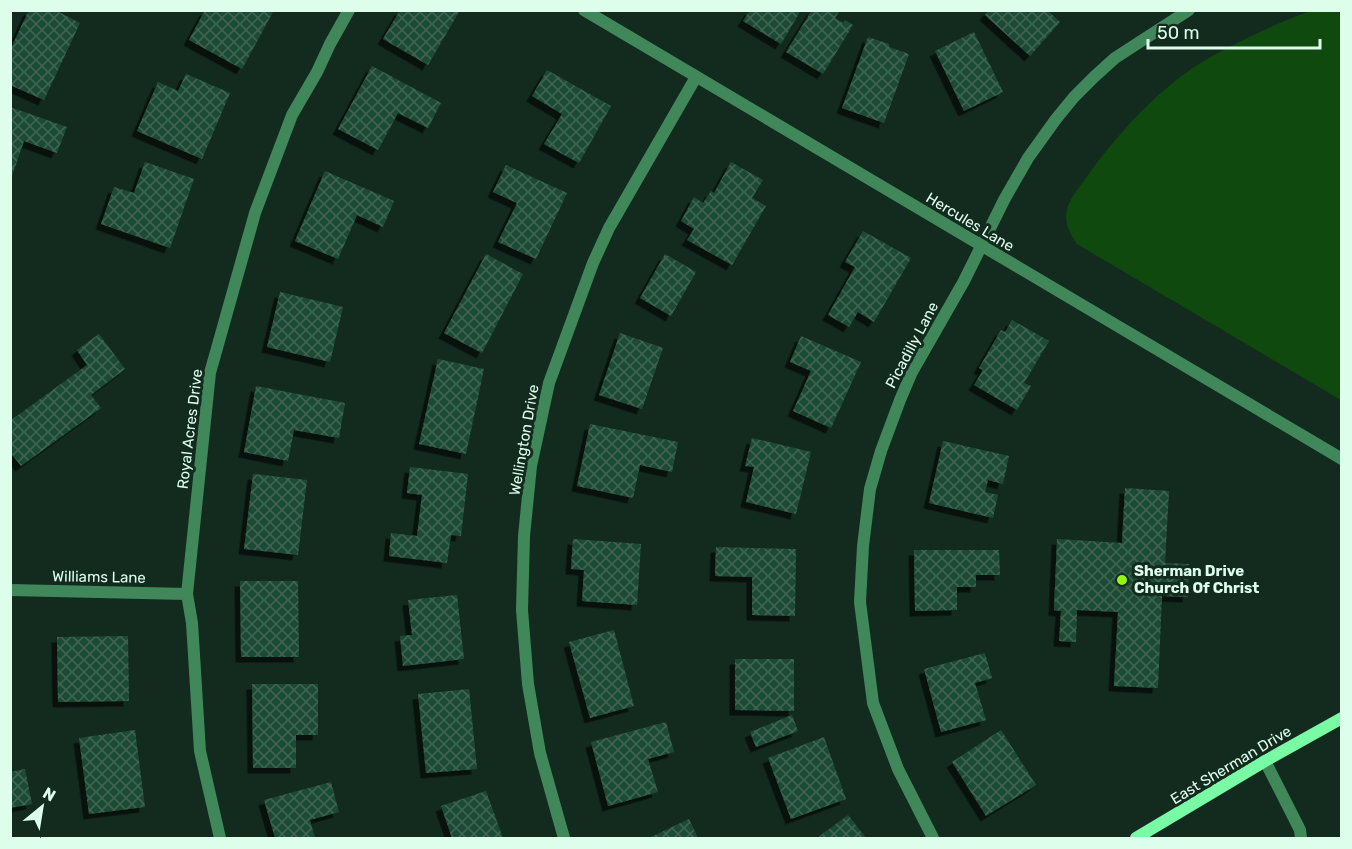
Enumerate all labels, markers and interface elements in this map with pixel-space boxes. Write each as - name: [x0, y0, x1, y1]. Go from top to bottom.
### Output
- scale bar: [1148, 12, 1320, 50]
- text: 50 m: [1157, 22, 1200, 44]
- street label: Hercules Lane: [923, 189, 1017, 255]
- street label: Picadilly Lane: [882, 299, 942, 391]
- street label: Royal Acres Drive: [174, 368, 206, 490]
- street label: Wellington Drive: [505, 383, 543, 497]
- place label: Sherman Drive Church Of Christ: [1134, 562, 1259, 597]
- street label: Williams Lane: [52, 567, 146, 587]
- marker: Sherman Drive Church Of Christ: [1115, 573, 1129, 587]
- street label: East Sherman Drive: [1167, 722, 1295, 808]
- north arrow: [12, 777, 72, 837]
- text: N: [40, 783, 59, 806]

